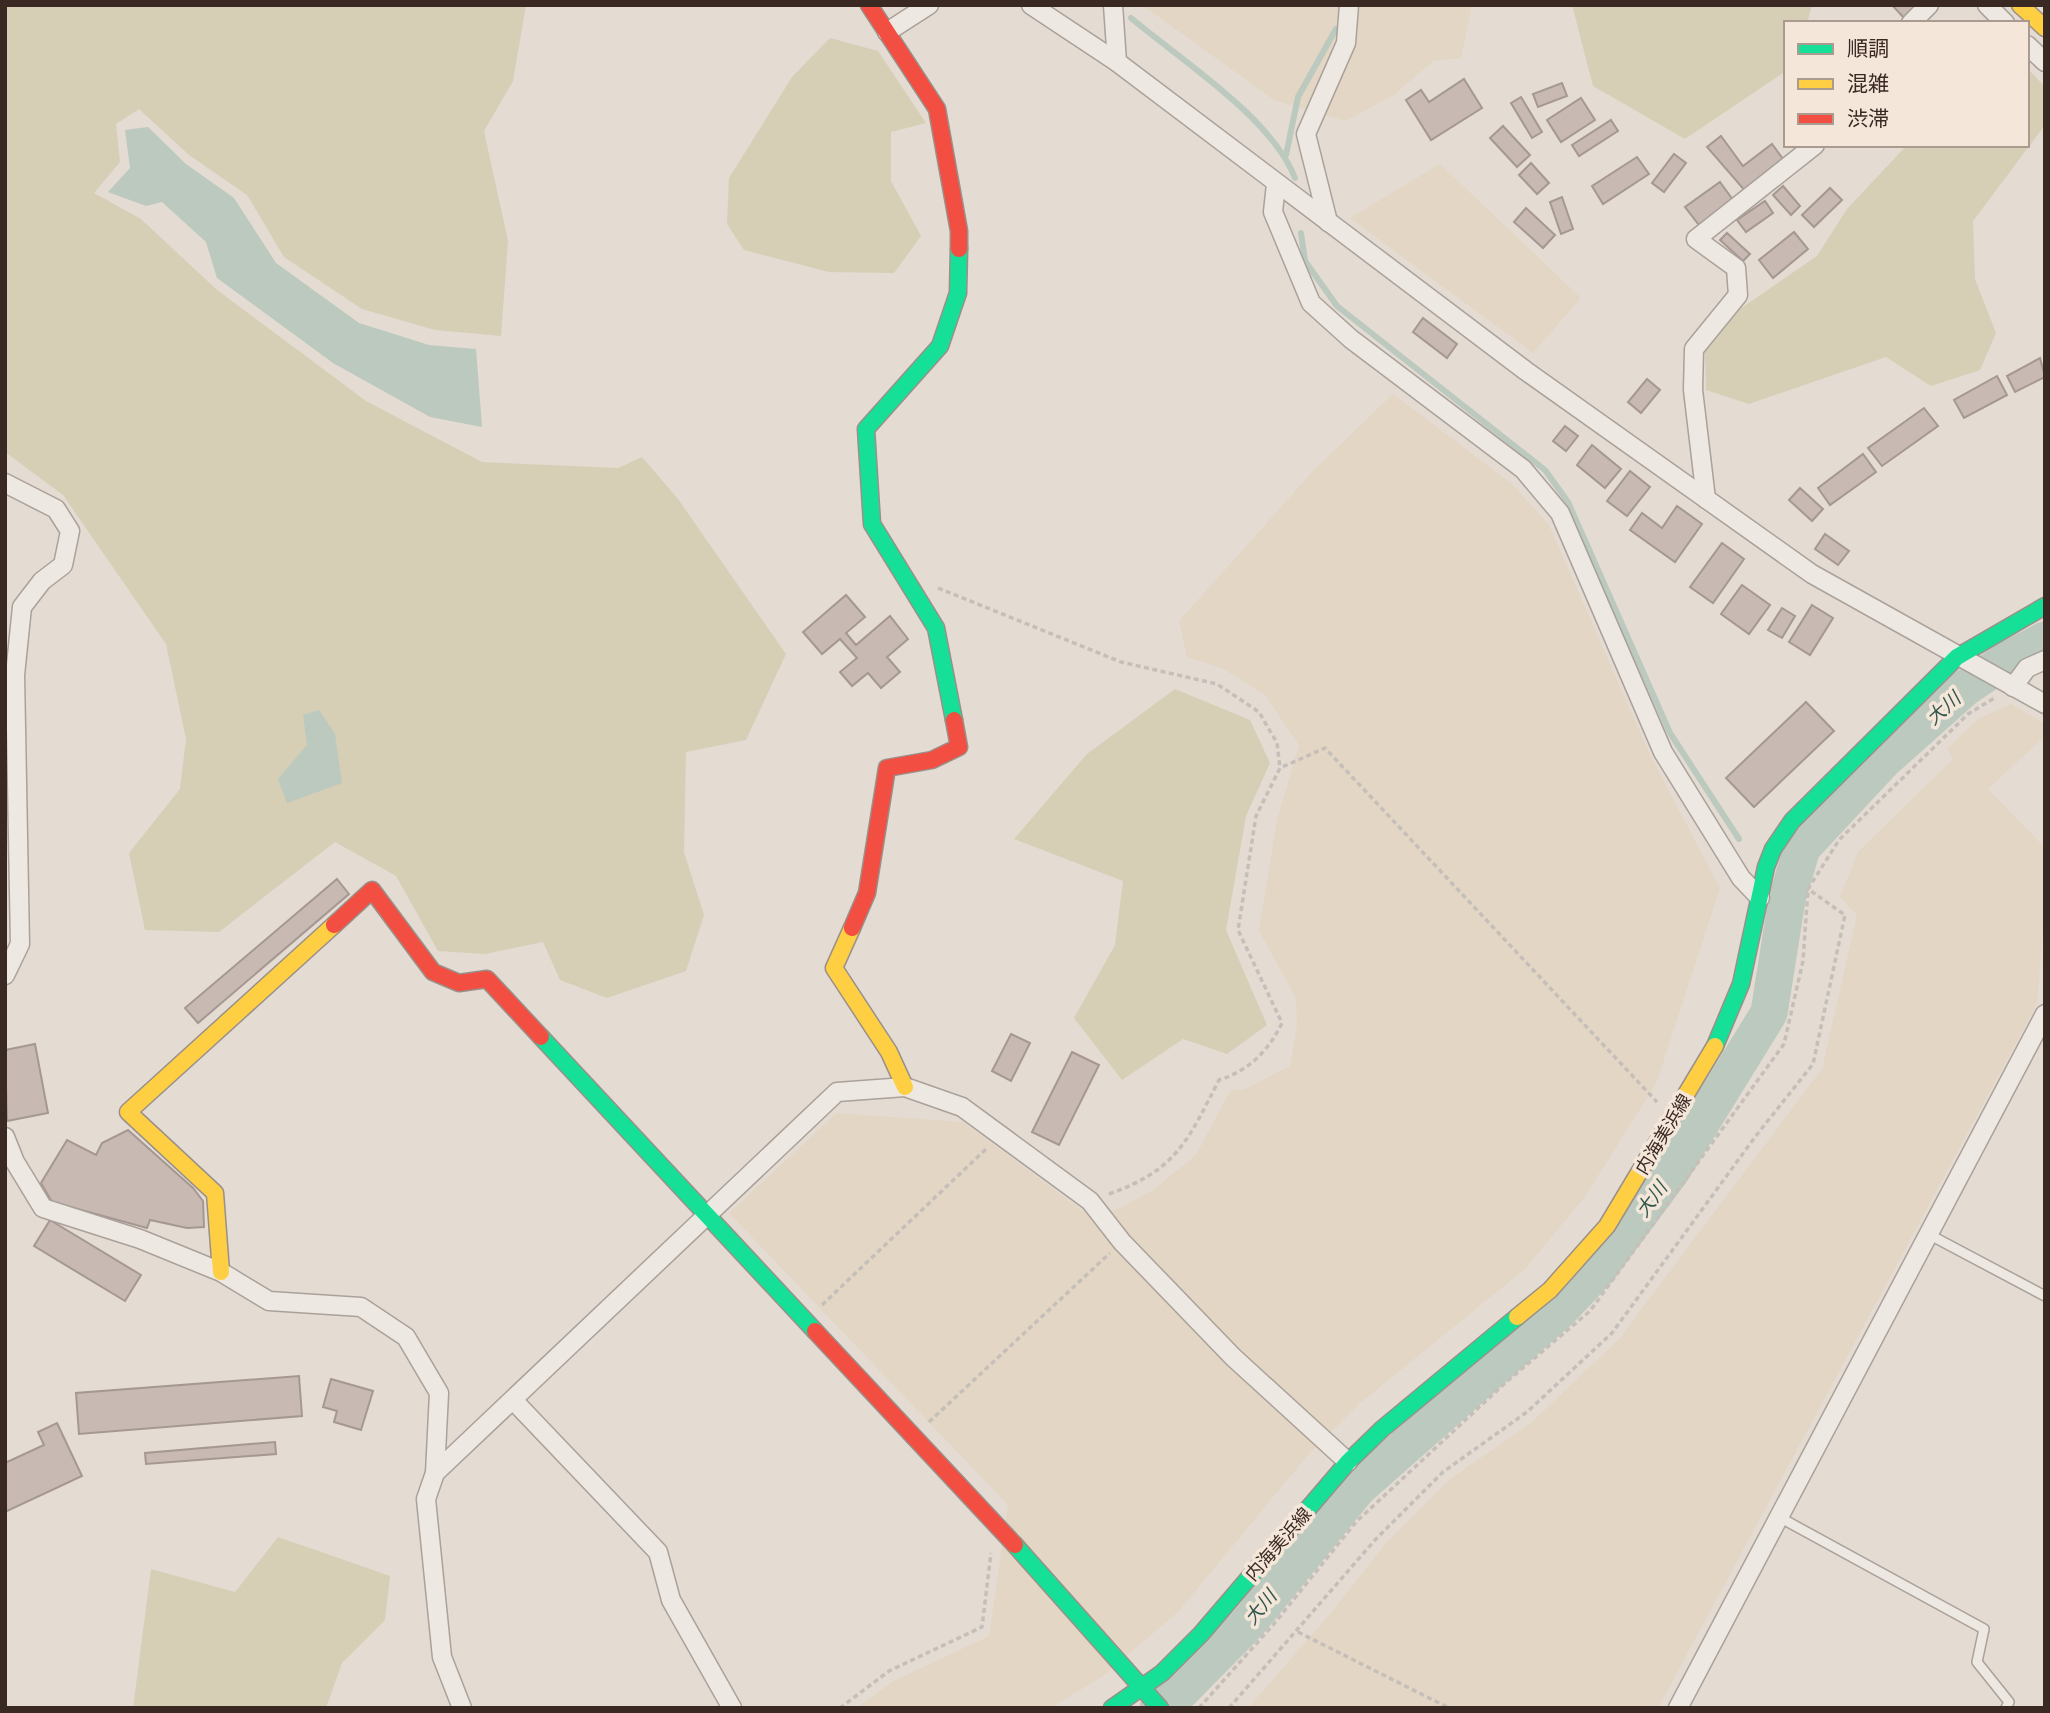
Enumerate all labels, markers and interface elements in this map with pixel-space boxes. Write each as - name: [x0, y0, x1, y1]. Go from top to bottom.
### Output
- legend: [1784, 21, 2029, 147]
- text: 順調: [1847, 35, 1889, 62]
- text: 混雑: [1847, 70, 1889, 97]
- text: 渋滞: [1847, 105, 1889, 132]
- water label: 大川: [1921, 685, 1967, 730]
- street label: 内海美浜線: [1630, 1090, 1696, 1178]
- water label: 大川: [1630, 1175, 1673, 1221]
- street label: 内海美浜線: [1240, 1502, 1316, 1586]
- water label: 大川: [1239, 1583, 1283, 1629]

